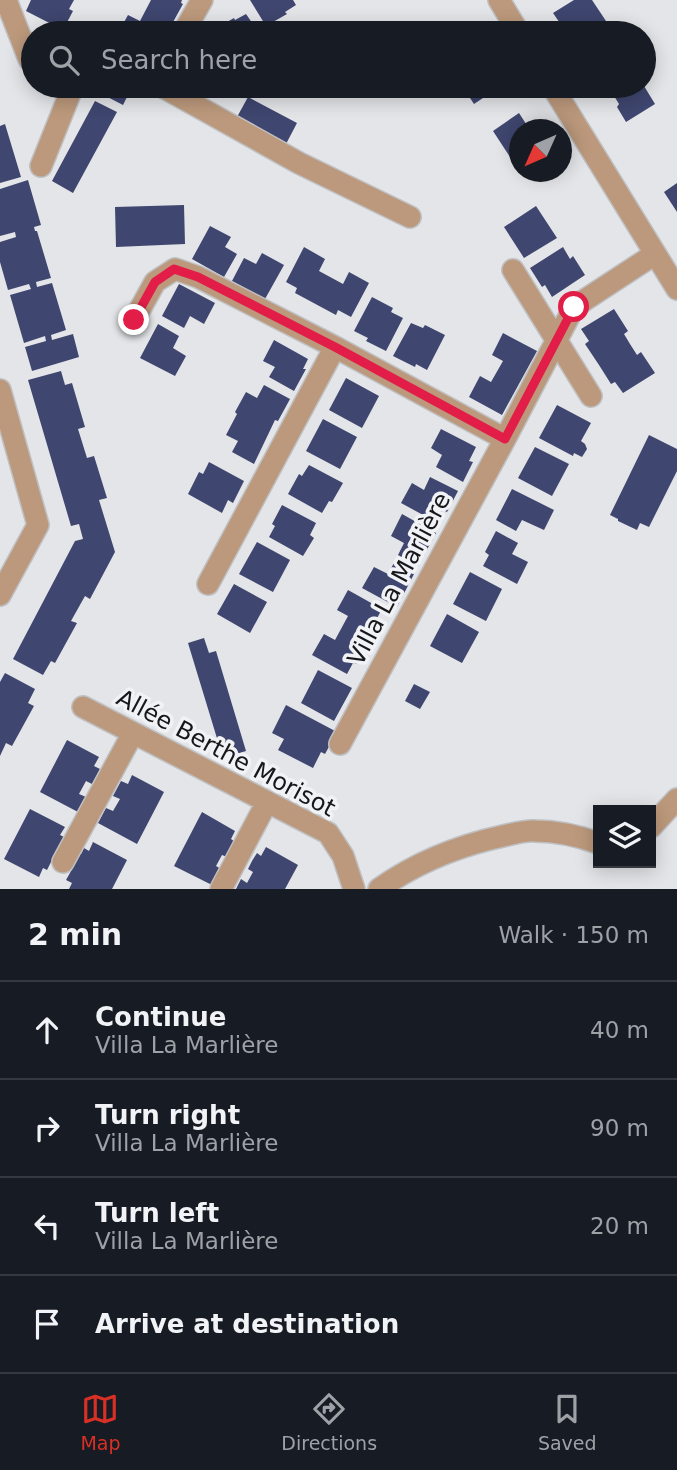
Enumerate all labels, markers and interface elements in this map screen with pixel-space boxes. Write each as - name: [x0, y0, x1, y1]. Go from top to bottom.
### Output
- search box: [21, 21, 656, 98]
- icon: search: [45, 41, 83, 79]
- text: Search here: [101, 45, 257, 75]
- north arrow: [509, 119, 572, 182]
- route start: [558, 291, 589, 322]
- route end: [118, 304, 149, 335]
- street label: Villa La Marlière: [342, 488, 456, 670]
- street label: Allée Berthe Morisot: [112, 683, 340, 823]
- map controls: [593, 805, 656, 868]
- button: layers: [593, 805, 656, 868]
- text: 2 min: [28, 917, 122, 952]
- text: Walk · 150 m: [498, 922, 649, 948]
- text: Continue: [95, 1002, 226, 1032]
- icon: ahead: [28, 1011, 66, 1049]
- text: 40 m: [590, 1017, 649, 1043]
- text: Villa La Marlière: [95, 1032, 278, 1058]
- text: Turn right: [95, 1100, 240, 1130]
- icon: right: [28, 1109, 66, 1147]
- text: 90 m: [590, 1115, 649, 1141]
- text: Villa La Marlière: [95, 1130, 278, 1156]
- text: Turn left: [95, 1198, 219, 1228]
- icon: left: [28, 1207, 66, 1245]
- text: 20 m: [590, 1213, 649, 1239]
- text: Villa La Marlière: [95, 1228, 278, 1254]
- icon: arrive: [28, 1305, 66, 1343]
- text: Arrive at destination: [95, 1309, 399, 1339]
- tab: Map: [80, 1390, 121, 1454]
- tab: Directions: [281, 1390, 377, 1454]
- tab: Saved: [538, 1390, 597, 1454]

